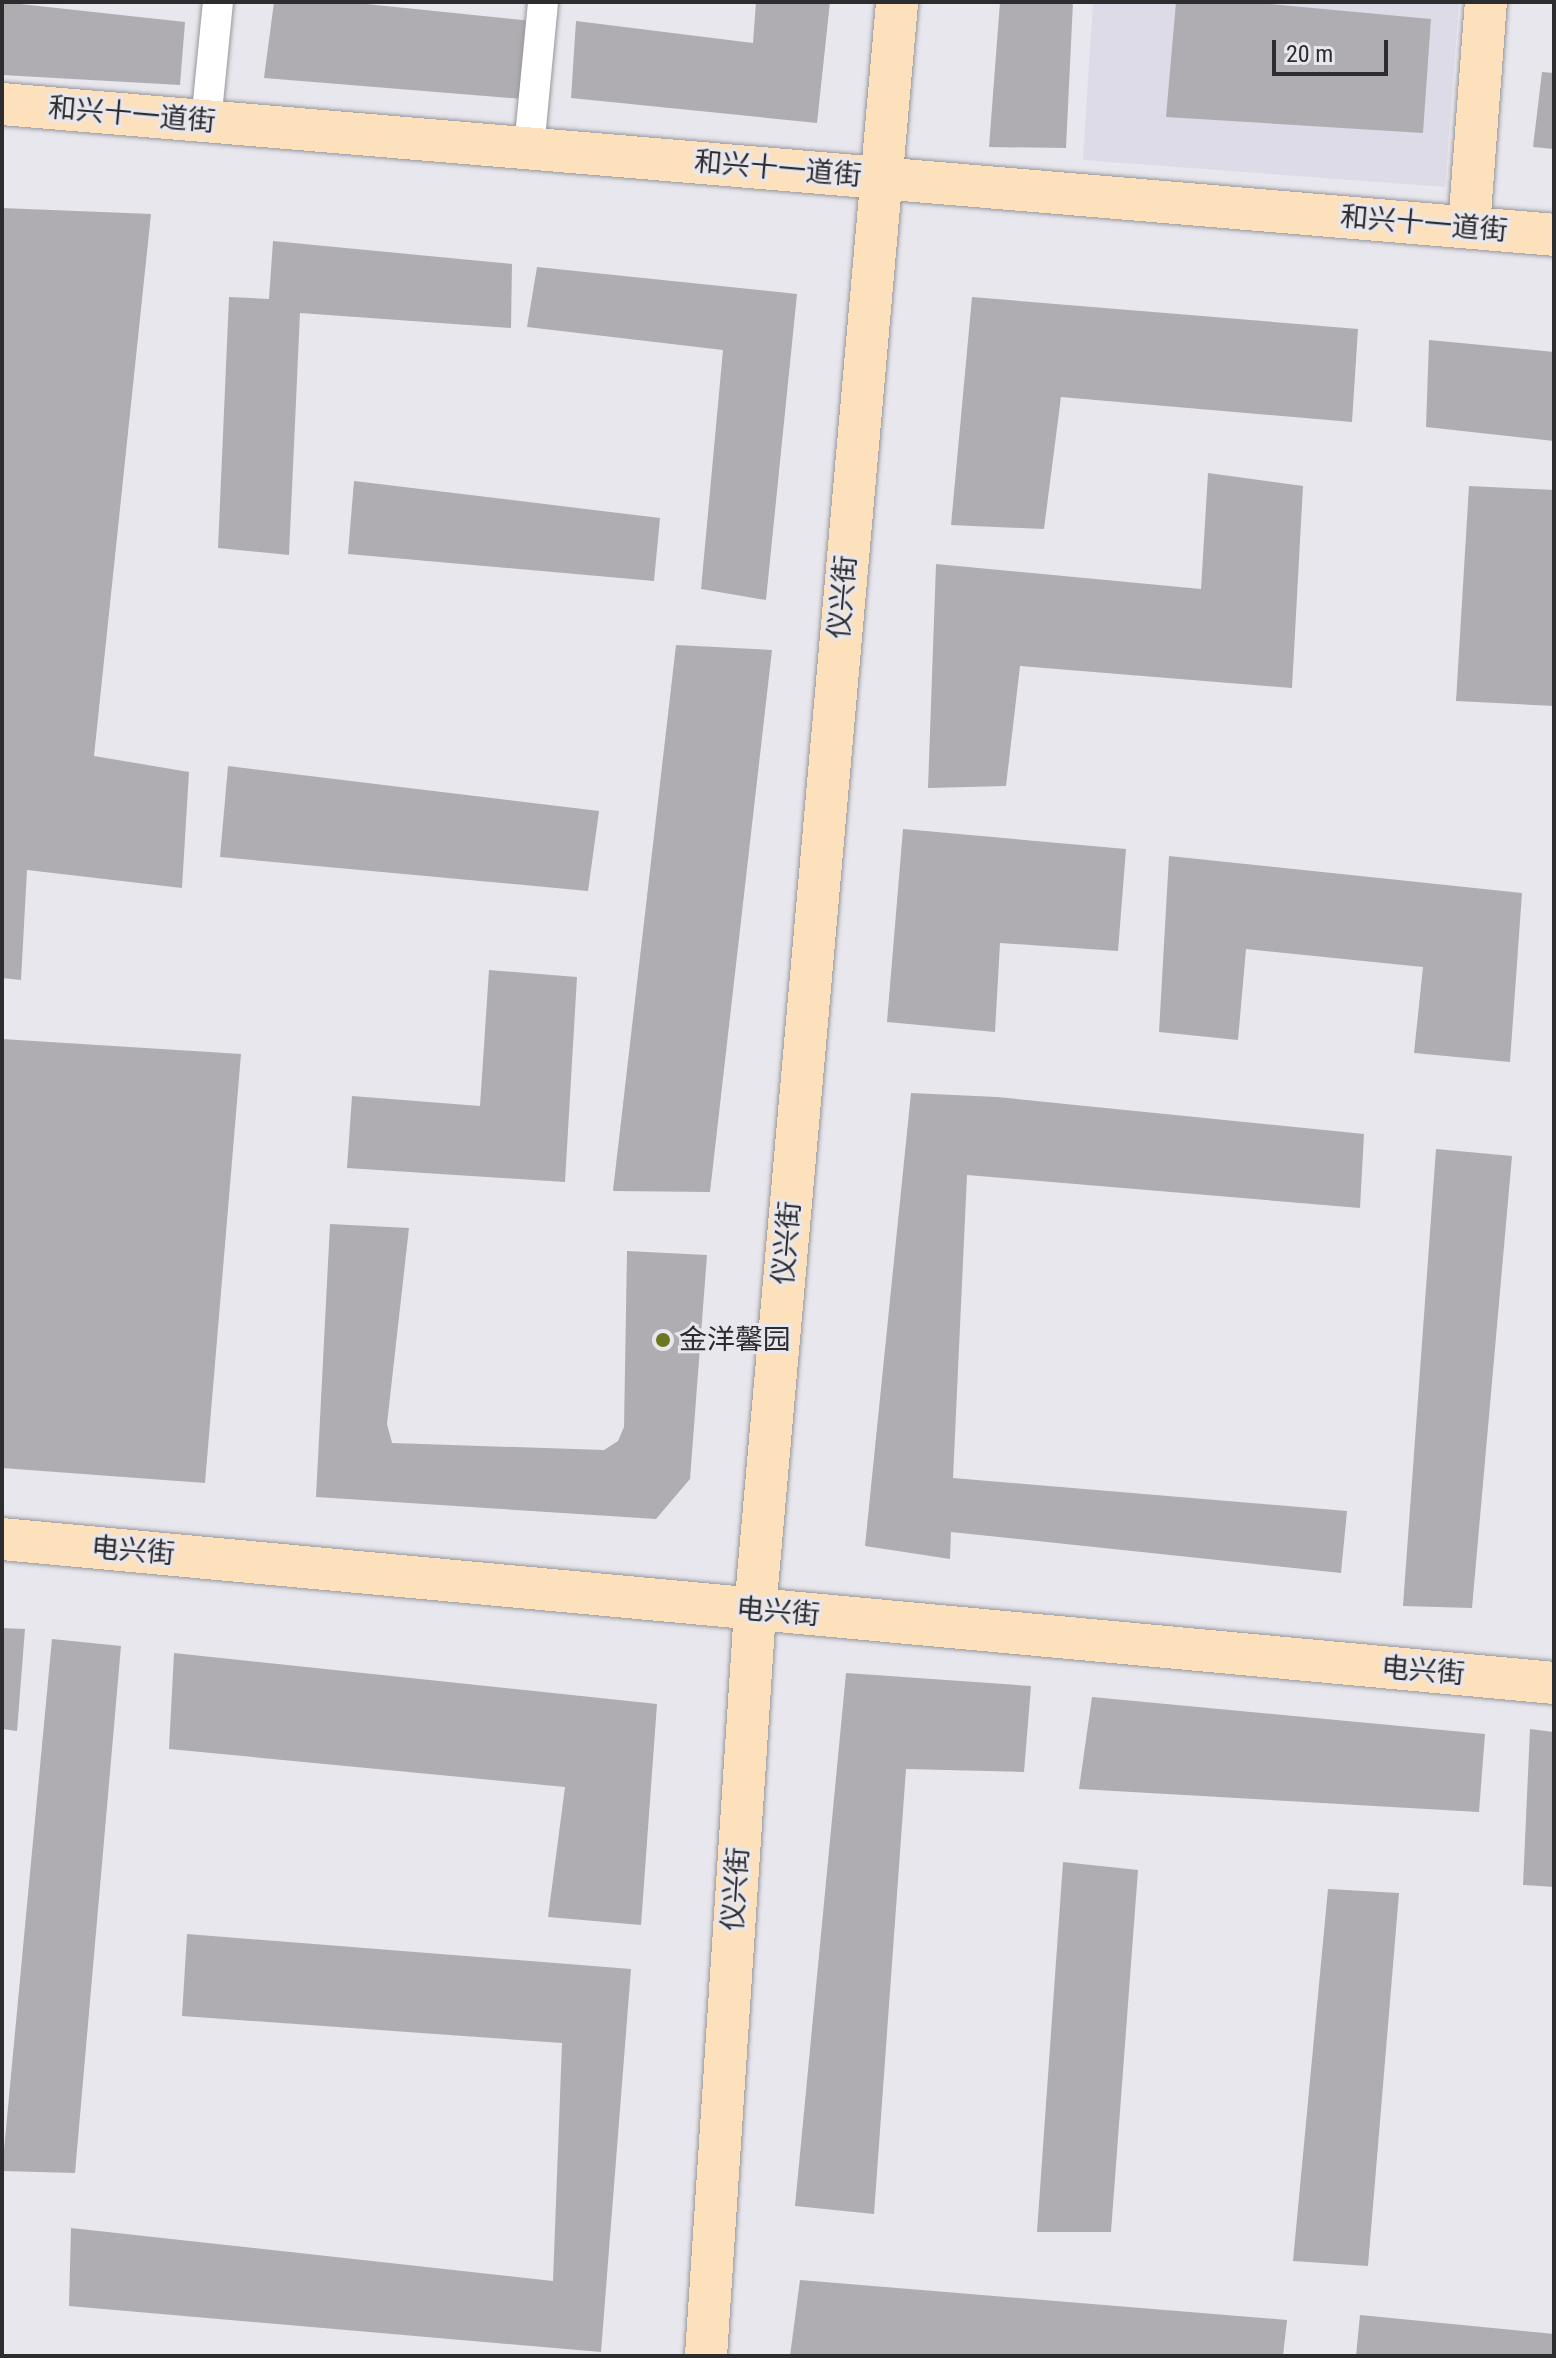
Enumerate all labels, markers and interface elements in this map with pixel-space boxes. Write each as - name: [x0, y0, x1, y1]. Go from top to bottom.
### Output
- scale bar: [1276, 24, 1392, 74]
- text: 20 m: [1286, 40, 1333, 68]
- street label: 和兴十一道街: [47, 91, 217, 139]
- street label: 和兴十一道街: [693, 145, 863, 193]
- street label: 和兴十一道街: [1339, 200, 1509, 248]
- street label: 仪兴街: [823, 554, 863, 640]
- street label: 仪兴街: [767, 1200, 807, 1286]
- place label: 金洋馨园: [679, 1323, 791, 1357]
- marker: 金洋馨园: [654, 1331, 672, 1349]
- street label: 电兴街: [90, 1531, 176, 1571]
- street label: 电兴街: [735, 1592, 821, 1632]
- street label: 电兴街: [1380, 1651, 1466, 1691]
- street label: 仪兴街: [716, 1846, 756, 1932]

